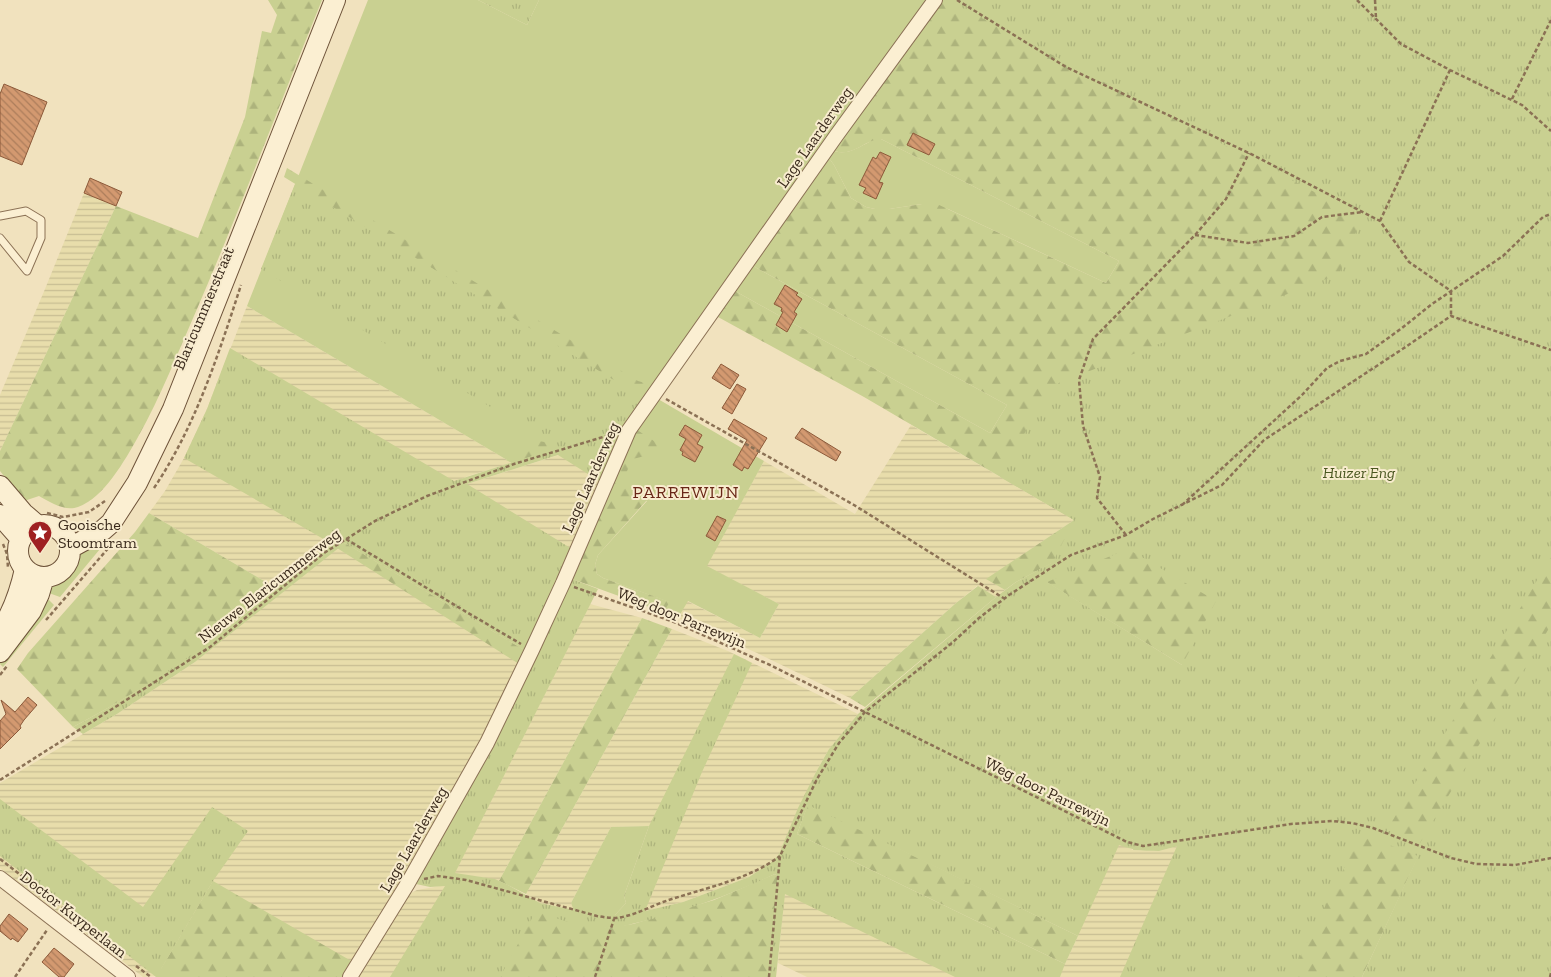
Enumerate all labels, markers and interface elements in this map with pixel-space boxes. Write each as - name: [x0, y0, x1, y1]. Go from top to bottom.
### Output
- street label: Lage Laarderweg: [773, 83, 856, 191]
- street label: Blaricummerstraat: [169, 244, 238, 373]
- street label: Lage Laarderweg: [558, 419, 623, 535]
- park label: Huizer Eng: [1323, 463, 1396, 482]
- district label: PARREWIJN: [633, 481, 740, 503]
- place label: Gooische Stoomtram: [58, 515, 137, 552]
- place icon: Gooische Stoomtram: [27, 520, 53, 554]
- street label: Nieuwe Blaricummerweg: [195, 524, 344, 647]
- street label: Weg door Parrewijn: [615, 583, 750, 652]
- street label: Weg door Parrewijn: [982, 753, 1114, 830]
- street label: Lage Laarderweg: [376, 783, 451, 895]
- street label: Doctor Kuyperlaan: [17, 867, 131, 962]

